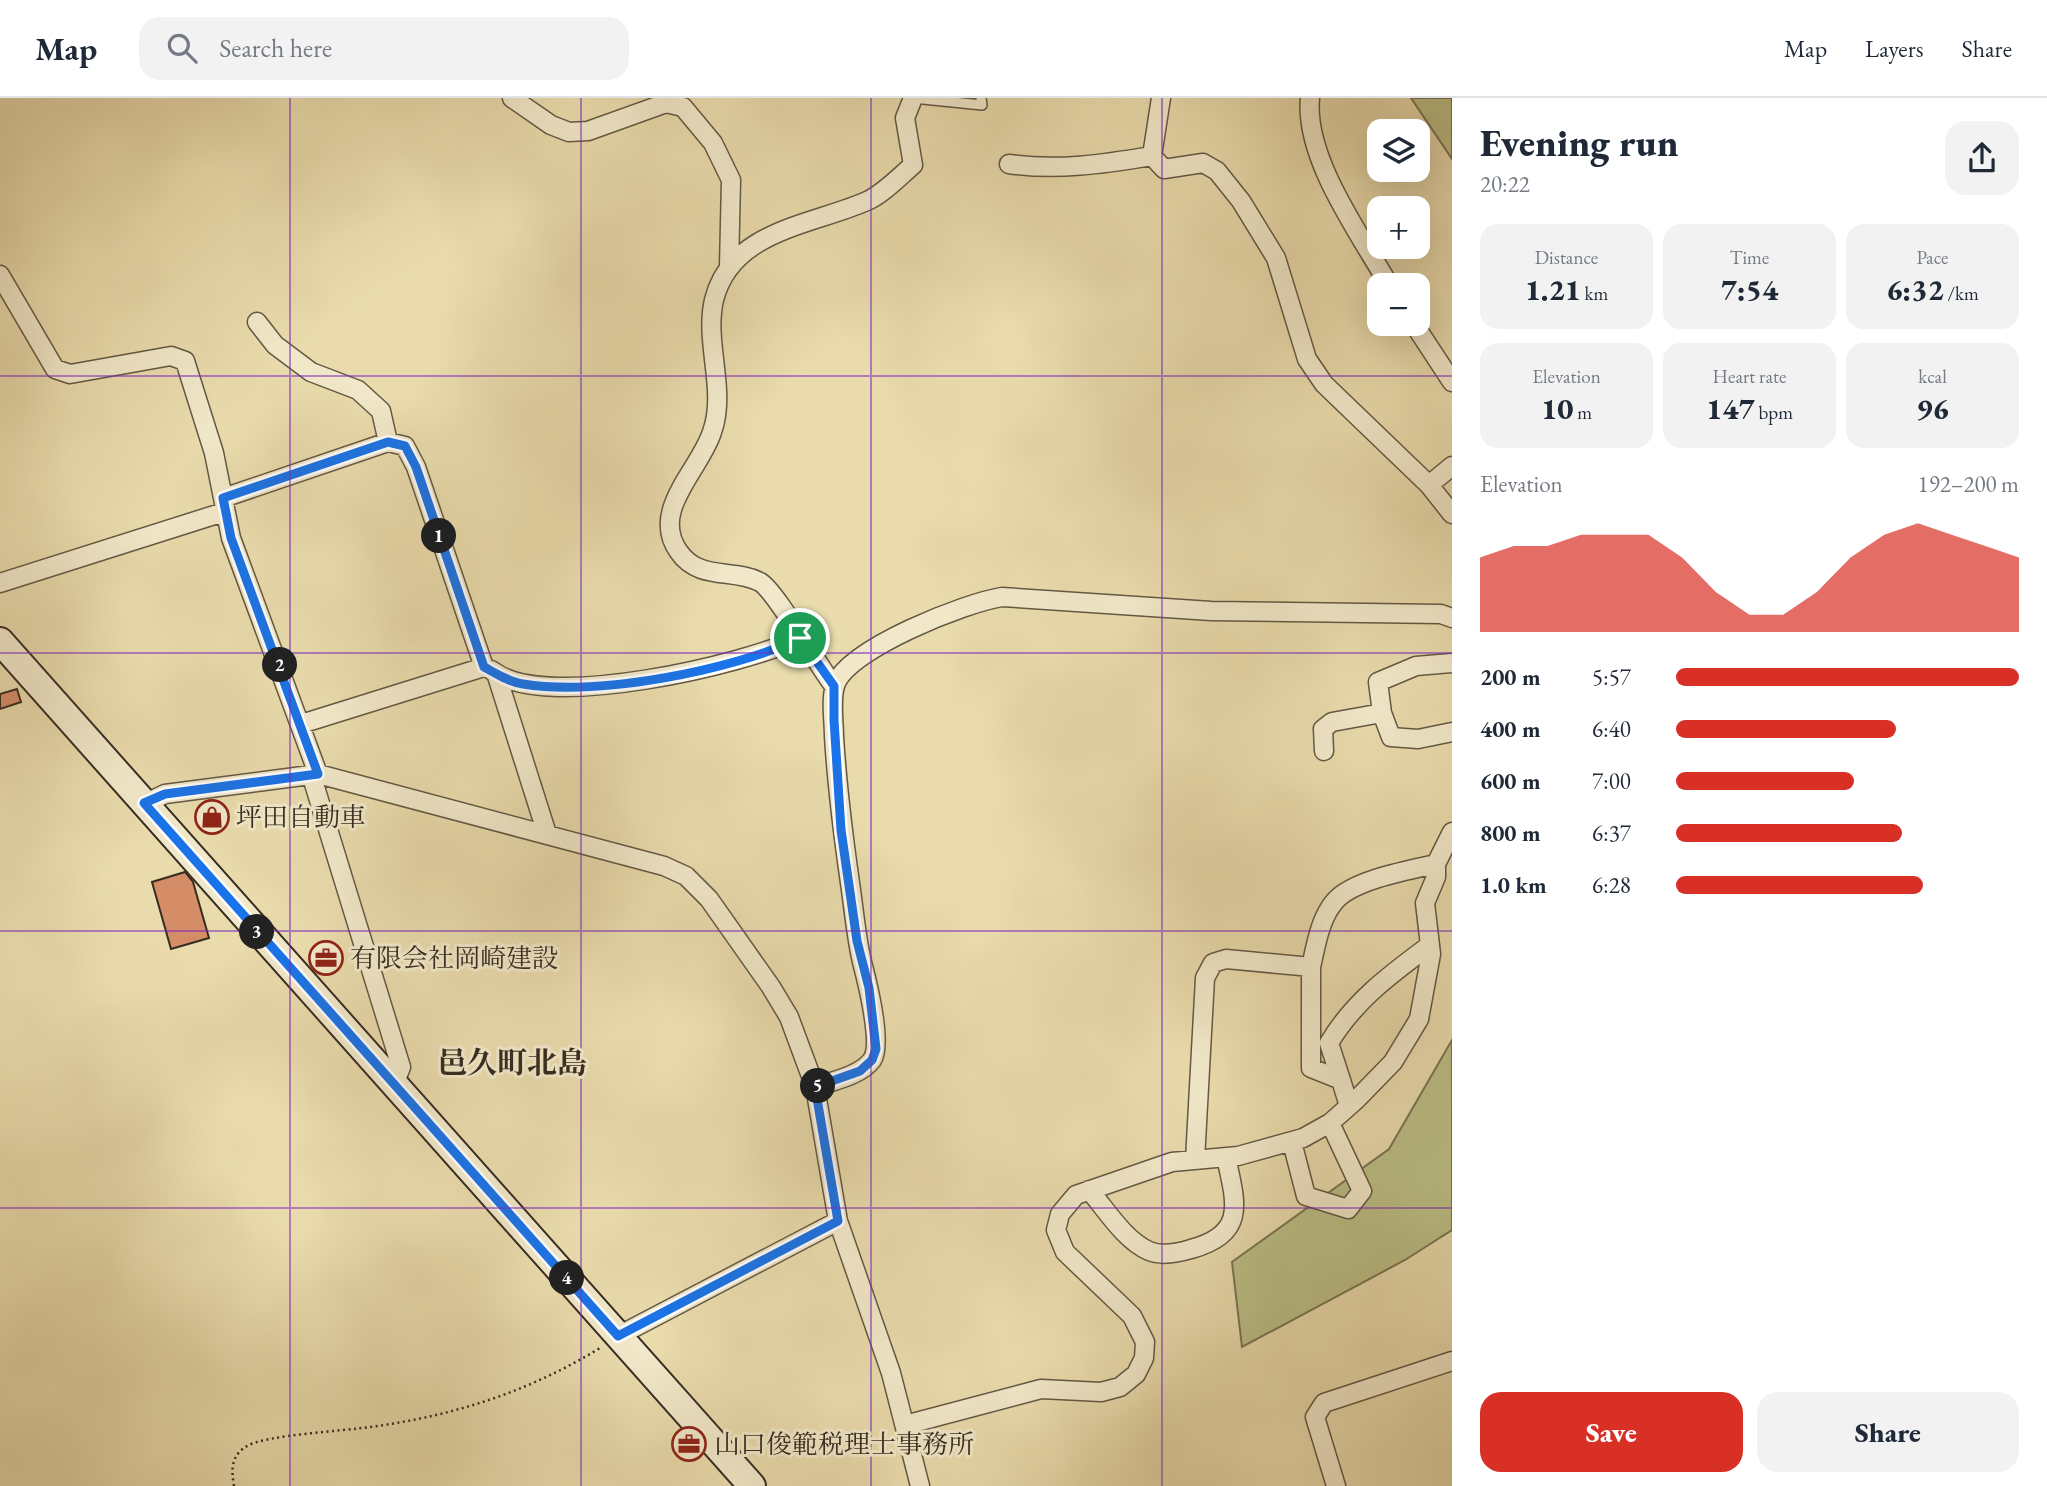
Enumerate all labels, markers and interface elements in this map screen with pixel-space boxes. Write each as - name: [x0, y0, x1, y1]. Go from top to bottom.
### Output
- search box: [139, 17, 629, 80]
- text: Map: [35, 27, 97, 70]
- icon: search: [163, 29, 201, 67]
- text: Search here: [219, 31, 332, 65]
- text: Map: [1784, 33, 1827, 64]
- text: Layers: [1865, 33, 1924, 64]
- text: Share: [1962, 33, 2012, 64]
- text: Evening run: [1480, 118, 1678, 167]
- map controls: [1367, 119, 1430, 336]
- button: layers: [1367, 119, 1430, 182]
- button: share: [1945, 121, 2019, 195]
- text: 20:22: [1480, 169, 1530, 199]
- button: +: [1367, 196, 1430, 259]
- text: Distance: [1535, 245, 1598, 270]
- text: Time: [1730, 245, 1769, 270]
- text: Pace: [1917, 245, 1948, 270]
- text: 1.21: [1525, 270, 1581, 309]
- text: 7:54: [1721, 270, 1778, 309]
- text: 6:32: [1886, 270, 1944, 309]
- button: −: [1367, 273, 1430, 336]
- text: km: [1581, 281, 1608, 306]
- text: /km: [1944, 281, 1979, 306]
- text: Elevation: [1532, 364, 1601, 389]
- text: Heart rate: [1713, 364, 1786, 389]
- text: kcal: [1918, 364, 1947, 389]
- text: 10: [1541, 389, 1573, 428]
- text: 147: [1706, 389, 1755, 428]
- text: 96: [1916, 389, 1949, 428]
- text: m: [1573, 400, 1592, 425]
- text: bpm: [1755, 400, 1793, 425]
- text: Elevation: [1480, 469, 1563, 499]
- text: 192–200 m: [1918, 469, 2019, 499]
- pin: 1: [422, 518, 457, 554]
- text: 1: [433, 523, 444, 548]
- pin: [770, 608, 830, 668]
- icon: arrive: [781, 619, 819, 657]
- pin: 2: [262, 648, 298, 682]
- text: 2: [274, 652, 285, 677]
- text: 200 m: [1480, 662, 1541, 692]
- text: 5:57: [1592, 662, 1631, 692]
- text: 400 m: [1480, 714, 1541, 744]
- text: 6:40: [1592, 714, 1631, 744]
- text: 600 m: [1480, 766, 1541, 796]
- text: 7:00: [1592, 766, 1631, 796]
- shop icon: 坪田自動車: [193, 798, 231, 836]
- place label: 坪田自動車: [236, 800, 366, 834]
- text: 800 m: [1480, 818, 1541, 848]
- text: 6:37: [1592, 818, 1631, 848]
- text: 1.0 km: [1480, 870, 1547, 900]
- text: 6:28: [1592, 870, 1631, 900]
- pin: 3: [240, 914, 274, 950]
- text: 3: [251, 919, 262, 944]
- office icon: 有限会社岡崎建設: [307, 939, 345, 977]
- place label: 有限会社岡崎建設: [350, 941, 558, 975]
- district label: 邑久町北島: [437, 1043, 587, 1082]
- pin: 5: [800, 1068, 836, 1104]
- text: 5: [812, 1073, 823, 1098]
- pin: 4: [550, 1260, 584, 1296]
- text: 4: [561, 1265, 572, 1290]
- button: Save: [1480, 1392, 1743, 1472]
- button: Share: [1757, 1392, 2019, 1472]
- office icon: 山口俊範税理士事務所: [670, 1425, 708, 1463]
- place label: 山口俊範税理士事務所: [714, 1427, 974, 1461]

